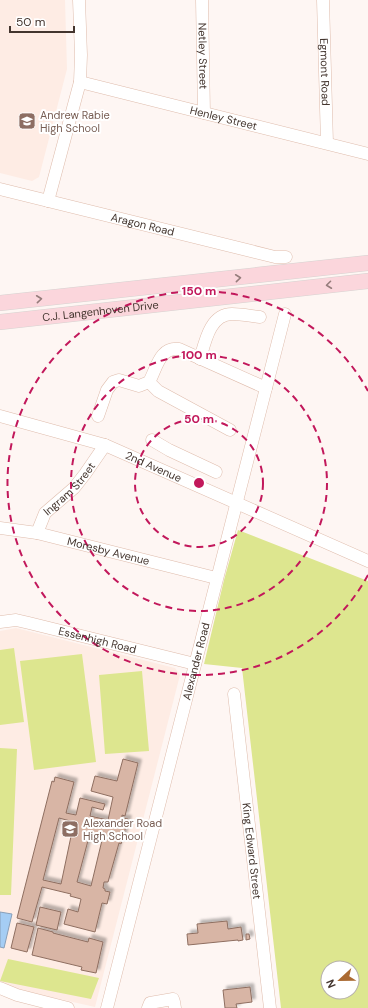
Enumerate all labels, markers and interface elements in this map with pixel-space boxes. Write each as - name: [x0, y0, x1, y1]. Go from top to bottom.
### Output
- scale bar: [10, 8, 74, 34]
- text: 50 m: [16, 14, 45, 30]
- street label: Netley Street: [195, 23, 211, 89]
- street label: Egmont Road: [317, 38, 333, 106]
- street label: Henley Street: [188, 103, 259, 133]
- place label: Andrew Rabie High School: [40, 108, 110, 135]
- school or university icon: Andrew Rabie High School: [17, 111, 37, 131]
- street label: Aragon Road: [110, 210, 176, 239]
- one-way arrow: [235, 274, 241, 283]
- one-way arrow: [326, 280, 332, 289]
- text: 150 m: [182, 283, 216, 299]
- one-way arrow: [36, 295, 42, 304]
- street label: C.J. Langenhoven Drive: [42, 297, 159, 324]
- text: 100 m: [181, 347, 217, 363]
- text: 50 m: [184, 411, 214, 427]
- street label: 2nd Avenue: [123, 448, 184, 485]
- street label: Ingram Street: [40, 459, 98, 518]
- centre of rings: [192, 476, 206, 490]
- street label: Moresby Avenue: [66, 534, 151, 568]
- street label: Alexander Road: [179, 621, 213, 701]
- street label: Essenhigh Road: [57, 624, 138, 656]
- street label: King Edward Street: [240, 802, 264, 900]
- place label: Alexander Road High School: [83, 816, 162, 843]
- school or university icon: Alexander Road High School: [60, 819, 80, 839]
- north arrow: [320, 960, 360, 1000]
- text: N: [323, 977, 339, 990]

